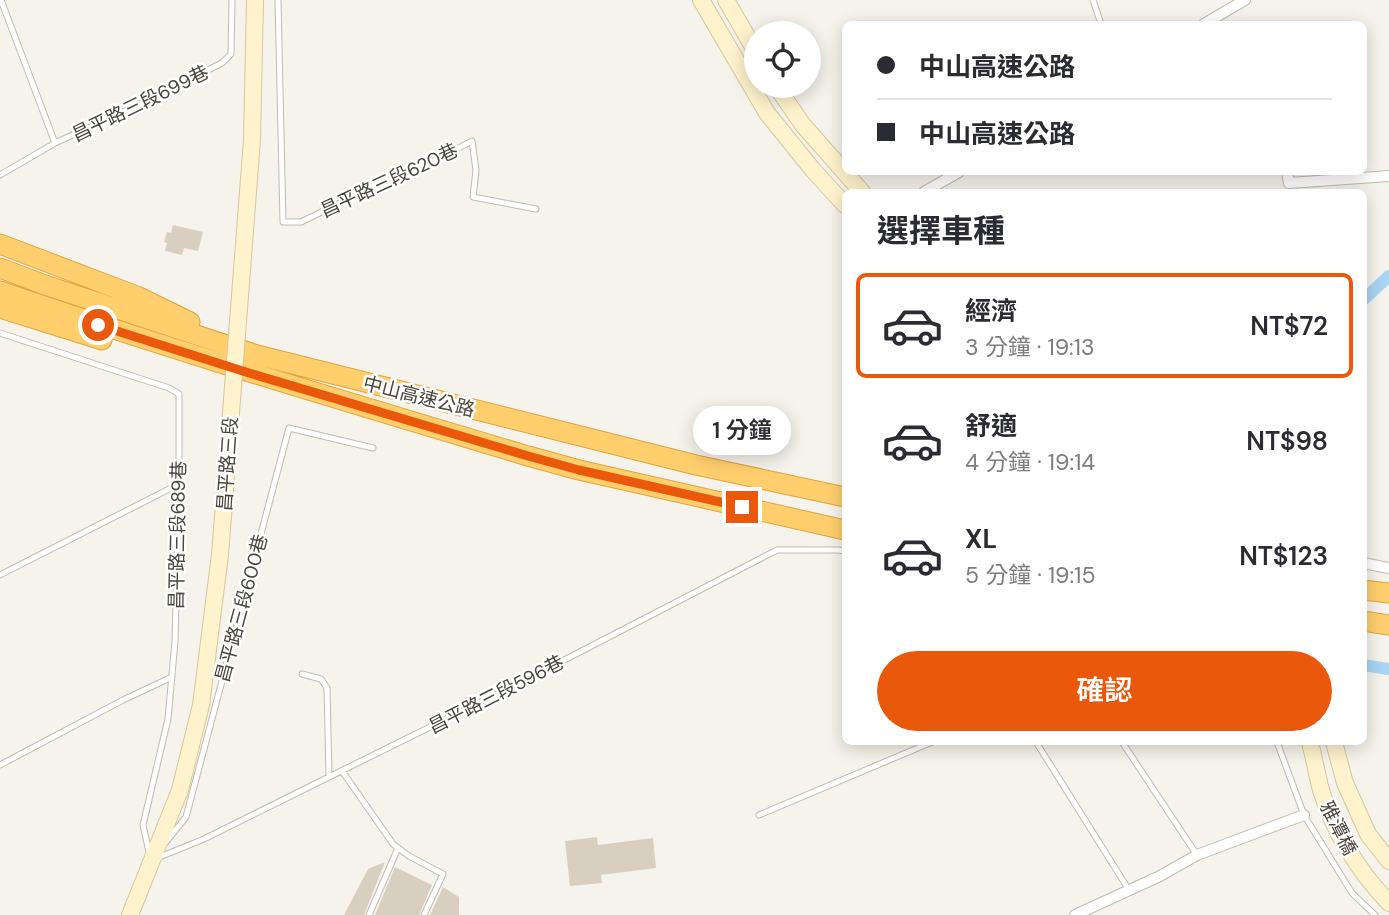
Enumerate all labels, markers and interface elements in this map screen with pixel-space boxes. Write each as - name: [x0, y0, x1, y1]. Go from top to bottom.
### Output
- map controls: [744, 21, 821, 98]
- button: locate: [744, 21, 821, 98]
- text: 中山高速公路: [919, 50, 1075, 84]
- street label: 昌平路三段699巷: [68, 59, 213, 147]
- text: 中山高速公路: [919, 117, 1075, 151]
- street label: 昌平路三段620巷: [316, 138, 462, 223]
- text: 選擇車種: [877, 210, 1005, 252]
- icon: car: [881, 294, 944, 357]
- text: 經濟: [965, 294, 1017, 328]
- route start: [82, 309, 114, 341]
- text: NT$72: [1250, 309, 1328, 343]
- text: 3 分鐘 · 19:13: [965, 332, 1095, 362]
- street label: 中山高速公路: [361, 371, 477, 422]
- callout: 1 分鐘: [693, 406, 791, 454]
- icon: car: [881, 409, 944, 472]
- text: 舒適: [965, 409, 1017, 443]
- text: 1 分鐘: [712, 415, 772, 445]
- street label: 昌平路三段: [212, 416, 243, 512]
- text: NT$98: [1246, 424, 1328, 458]
- text: 4 分鐘 · 19:14: [965, 447, 1095, 477]
- street label: 昌平路三段689巷: [164, 460, 191, 610]
- route end: [726, 491, 758, 523]
- text: XL: [965, 522, 997, 556]
- icon: car: [881, 524, 944, 587]
- street label: 昌平路三段600巷: [210, 532, 273, 685]
- text: NT$123: [1239, 539, 1328, 573]
- text: 5 分鐘 · 19:15: [965, 560, 1095, 590]
- street label: 昌平路三段596巷: [424, 650, 568, 739]
- button: 確認: [877, 651, 1332, 731]
- street label: 雅潭橋: [1314, 797, 1363, 859]

